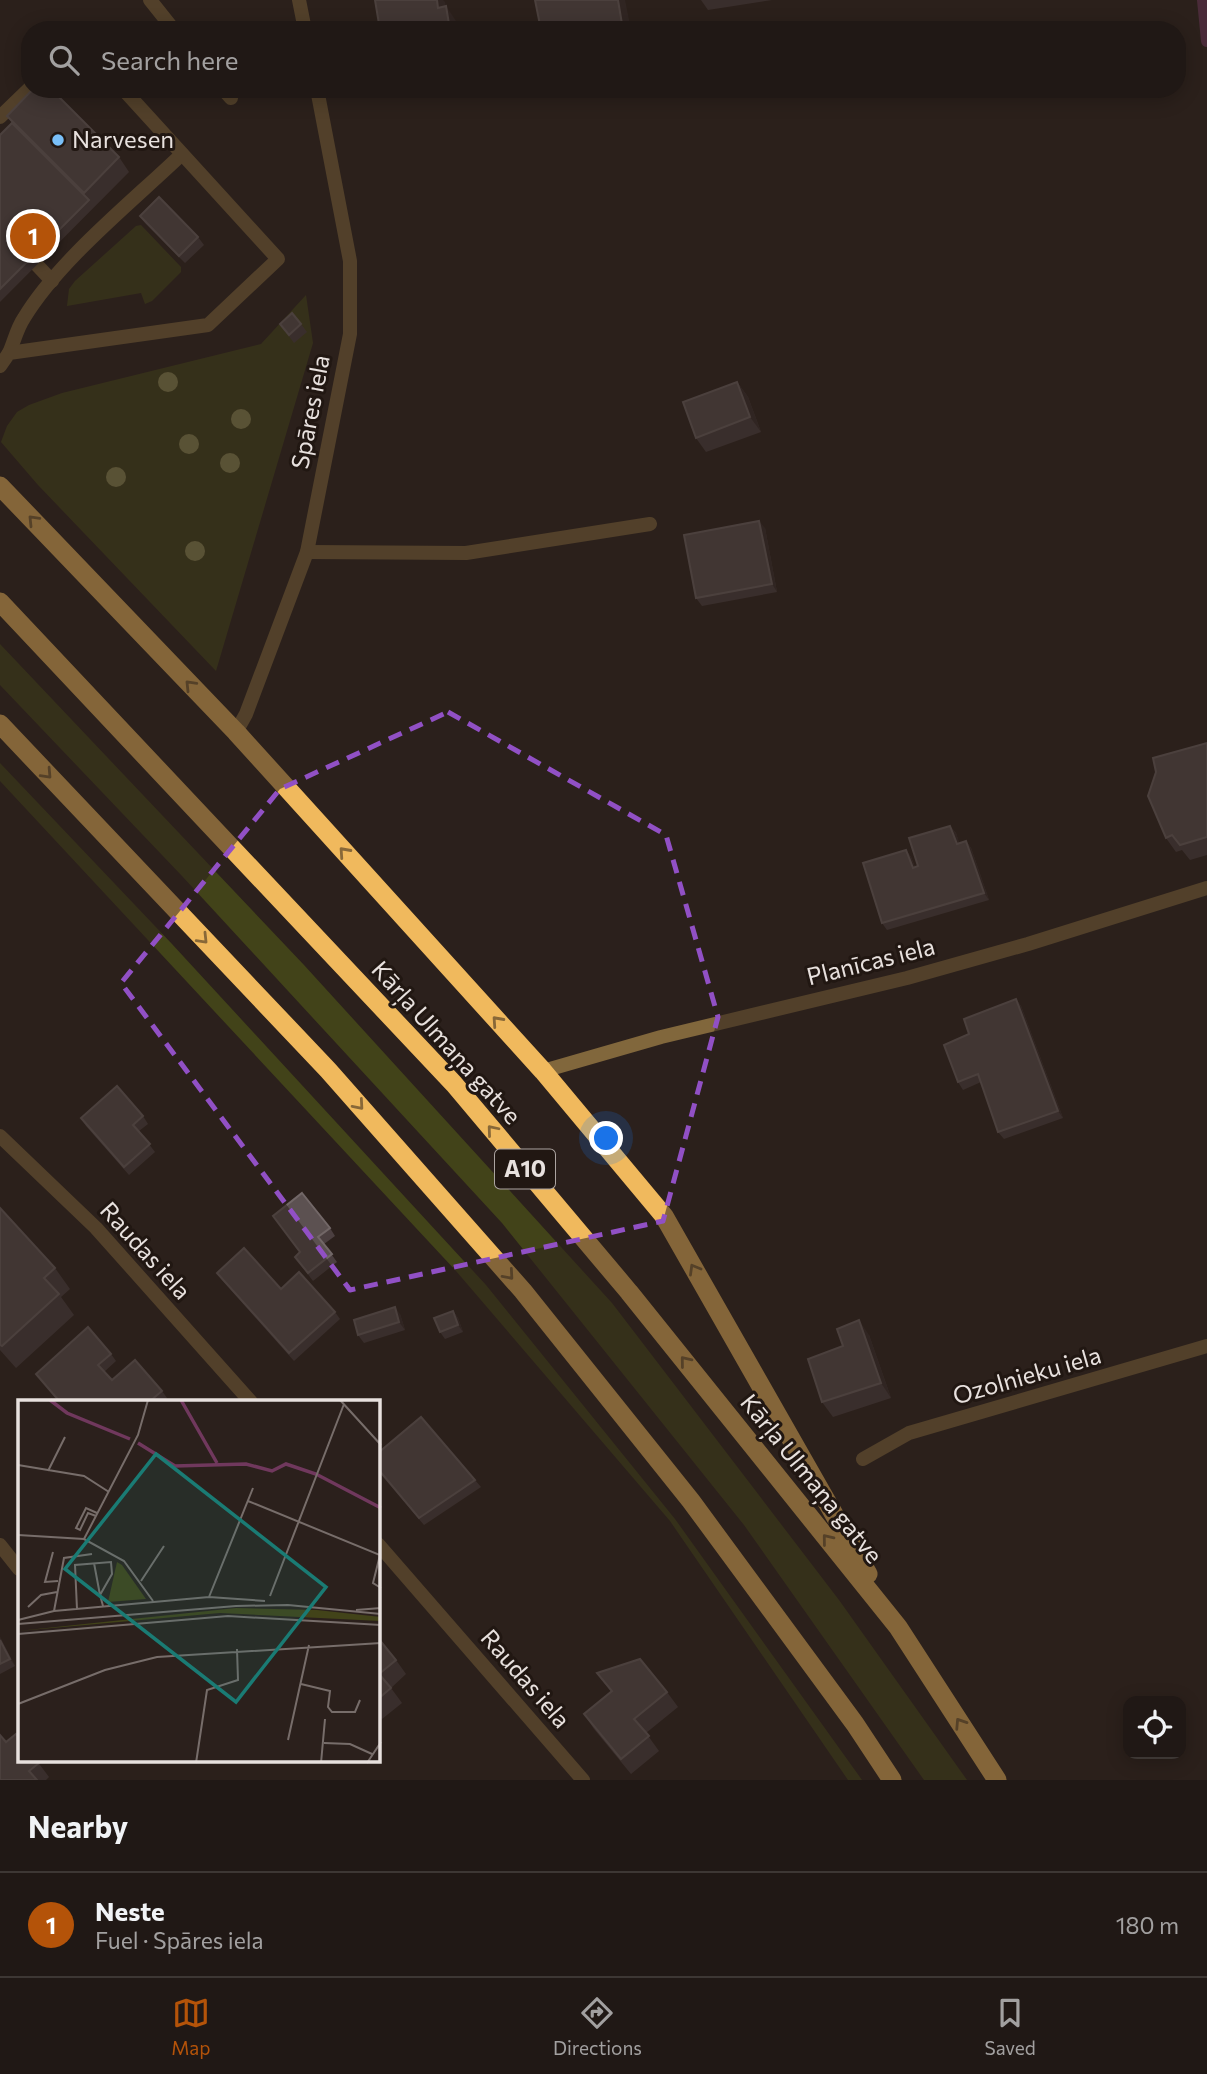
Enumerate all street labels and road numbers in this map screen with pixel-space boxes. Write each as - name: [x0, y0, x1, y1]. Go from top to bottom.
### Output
- street label: Spāres iela: [284, 352, 335, 471]
- street label: Planīcas iela: [804, 931, 938, 990]
- street label: Kārļa Ulmaņa gatve: [365, 955, 528, 1131]
- road number: A10: [495, 1150, 555, 1188]
- street label: Raudas iela: [95, 1195, 198, 1305]
- street label: Ozolnieku iela: [949, 1340, 1104, 1410]
- street label: Kārļa Ulmaņa gatve: [734, 1388, 889, 1570]
- street label: Raudas iela: [475, 1623, 577, 1733]

